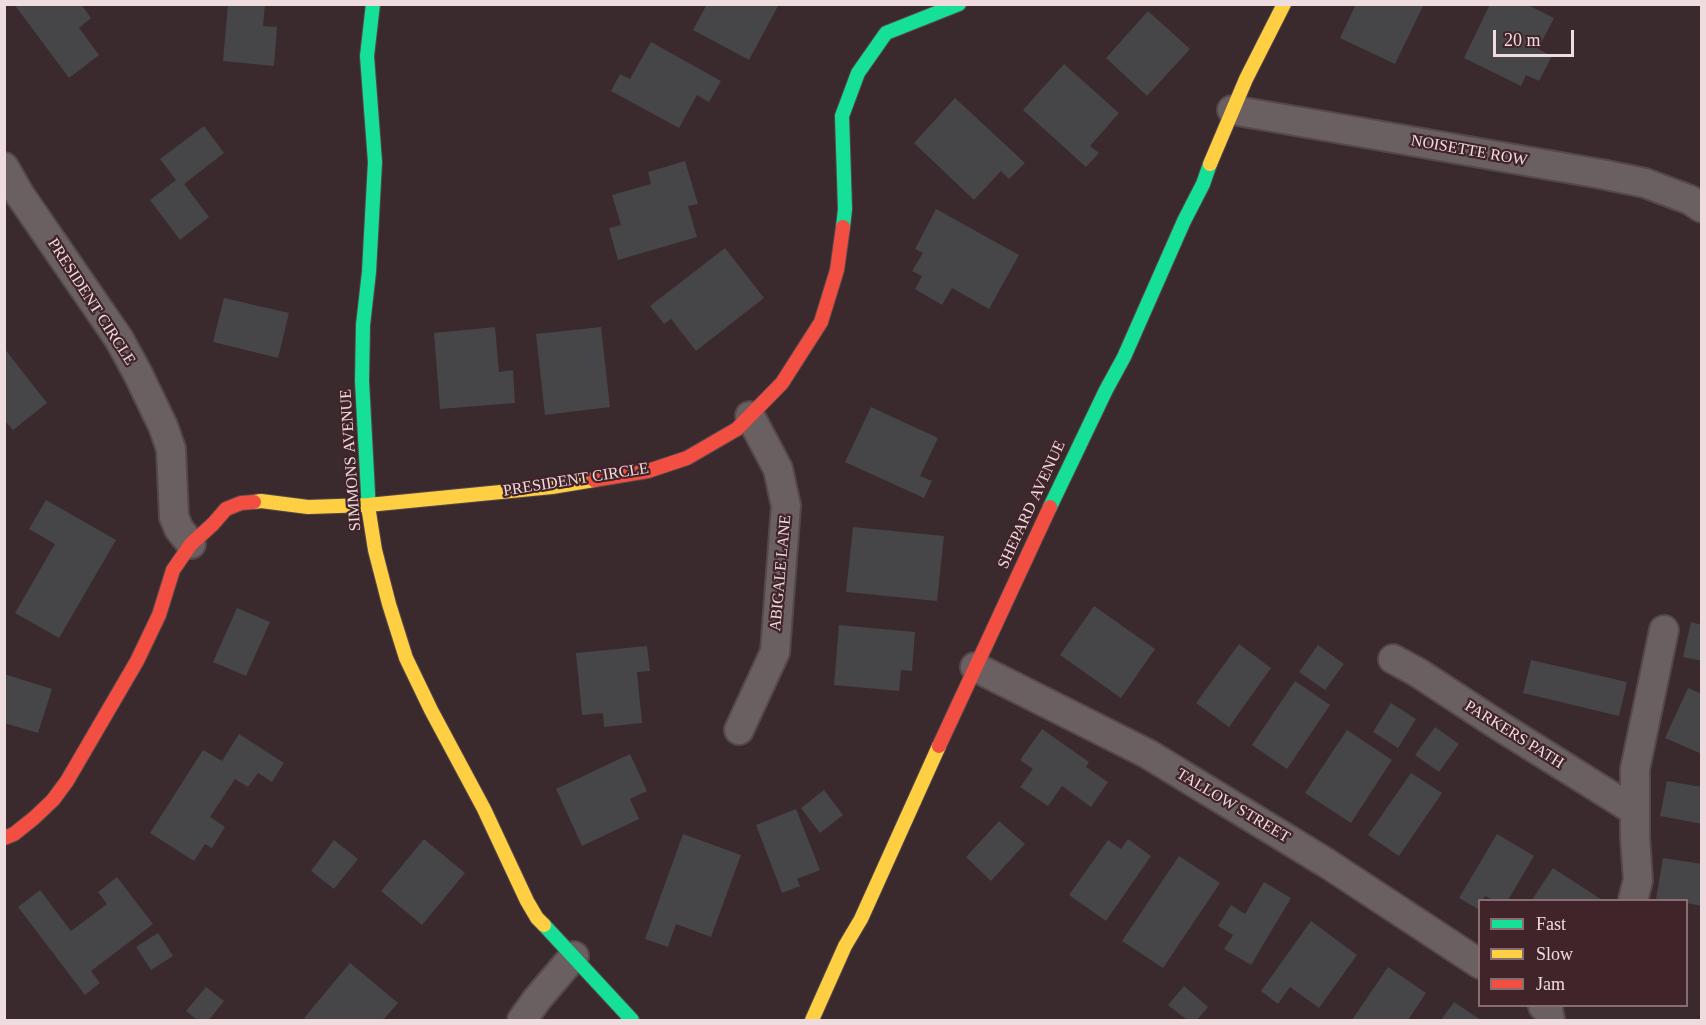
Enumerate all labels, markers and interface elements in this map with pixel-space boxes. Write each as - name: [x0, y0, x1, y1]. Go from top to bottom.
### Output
- scale bar: [1496, 18, 1577, 56]
- text: 20 m: [1504, 30, 1541, 50]
- street label: NOISETTE ROW: [1409, 131, 1529, 171]
- street label: PRESIDENT CIRCLE: [43, 235, 139, 369]
- street label: SIMMONS AVENUE: [336, 388, 366, 532]
- street label: SHEPARD AVENUE: [994, 438, 1070, 572]
- street label: PRESIDENT CIRCLE: [502, 459, 650, 501]
- street label: ABIGALE LANE: [766, 514, 796, 632]
- street label: PARKERS PATH: [1461, 697, 1567, 773]
- street label: TALLOW STREET: [1173, 765, 1293, 847]
- legend: [1478, 899, 1688, 1007]
- text: Fast: [1536, 914, 1566, 934]
- text: Slow: [1536, 944, 1573, 964]
- text: Jam: [1536, 974, 1565, 994]

